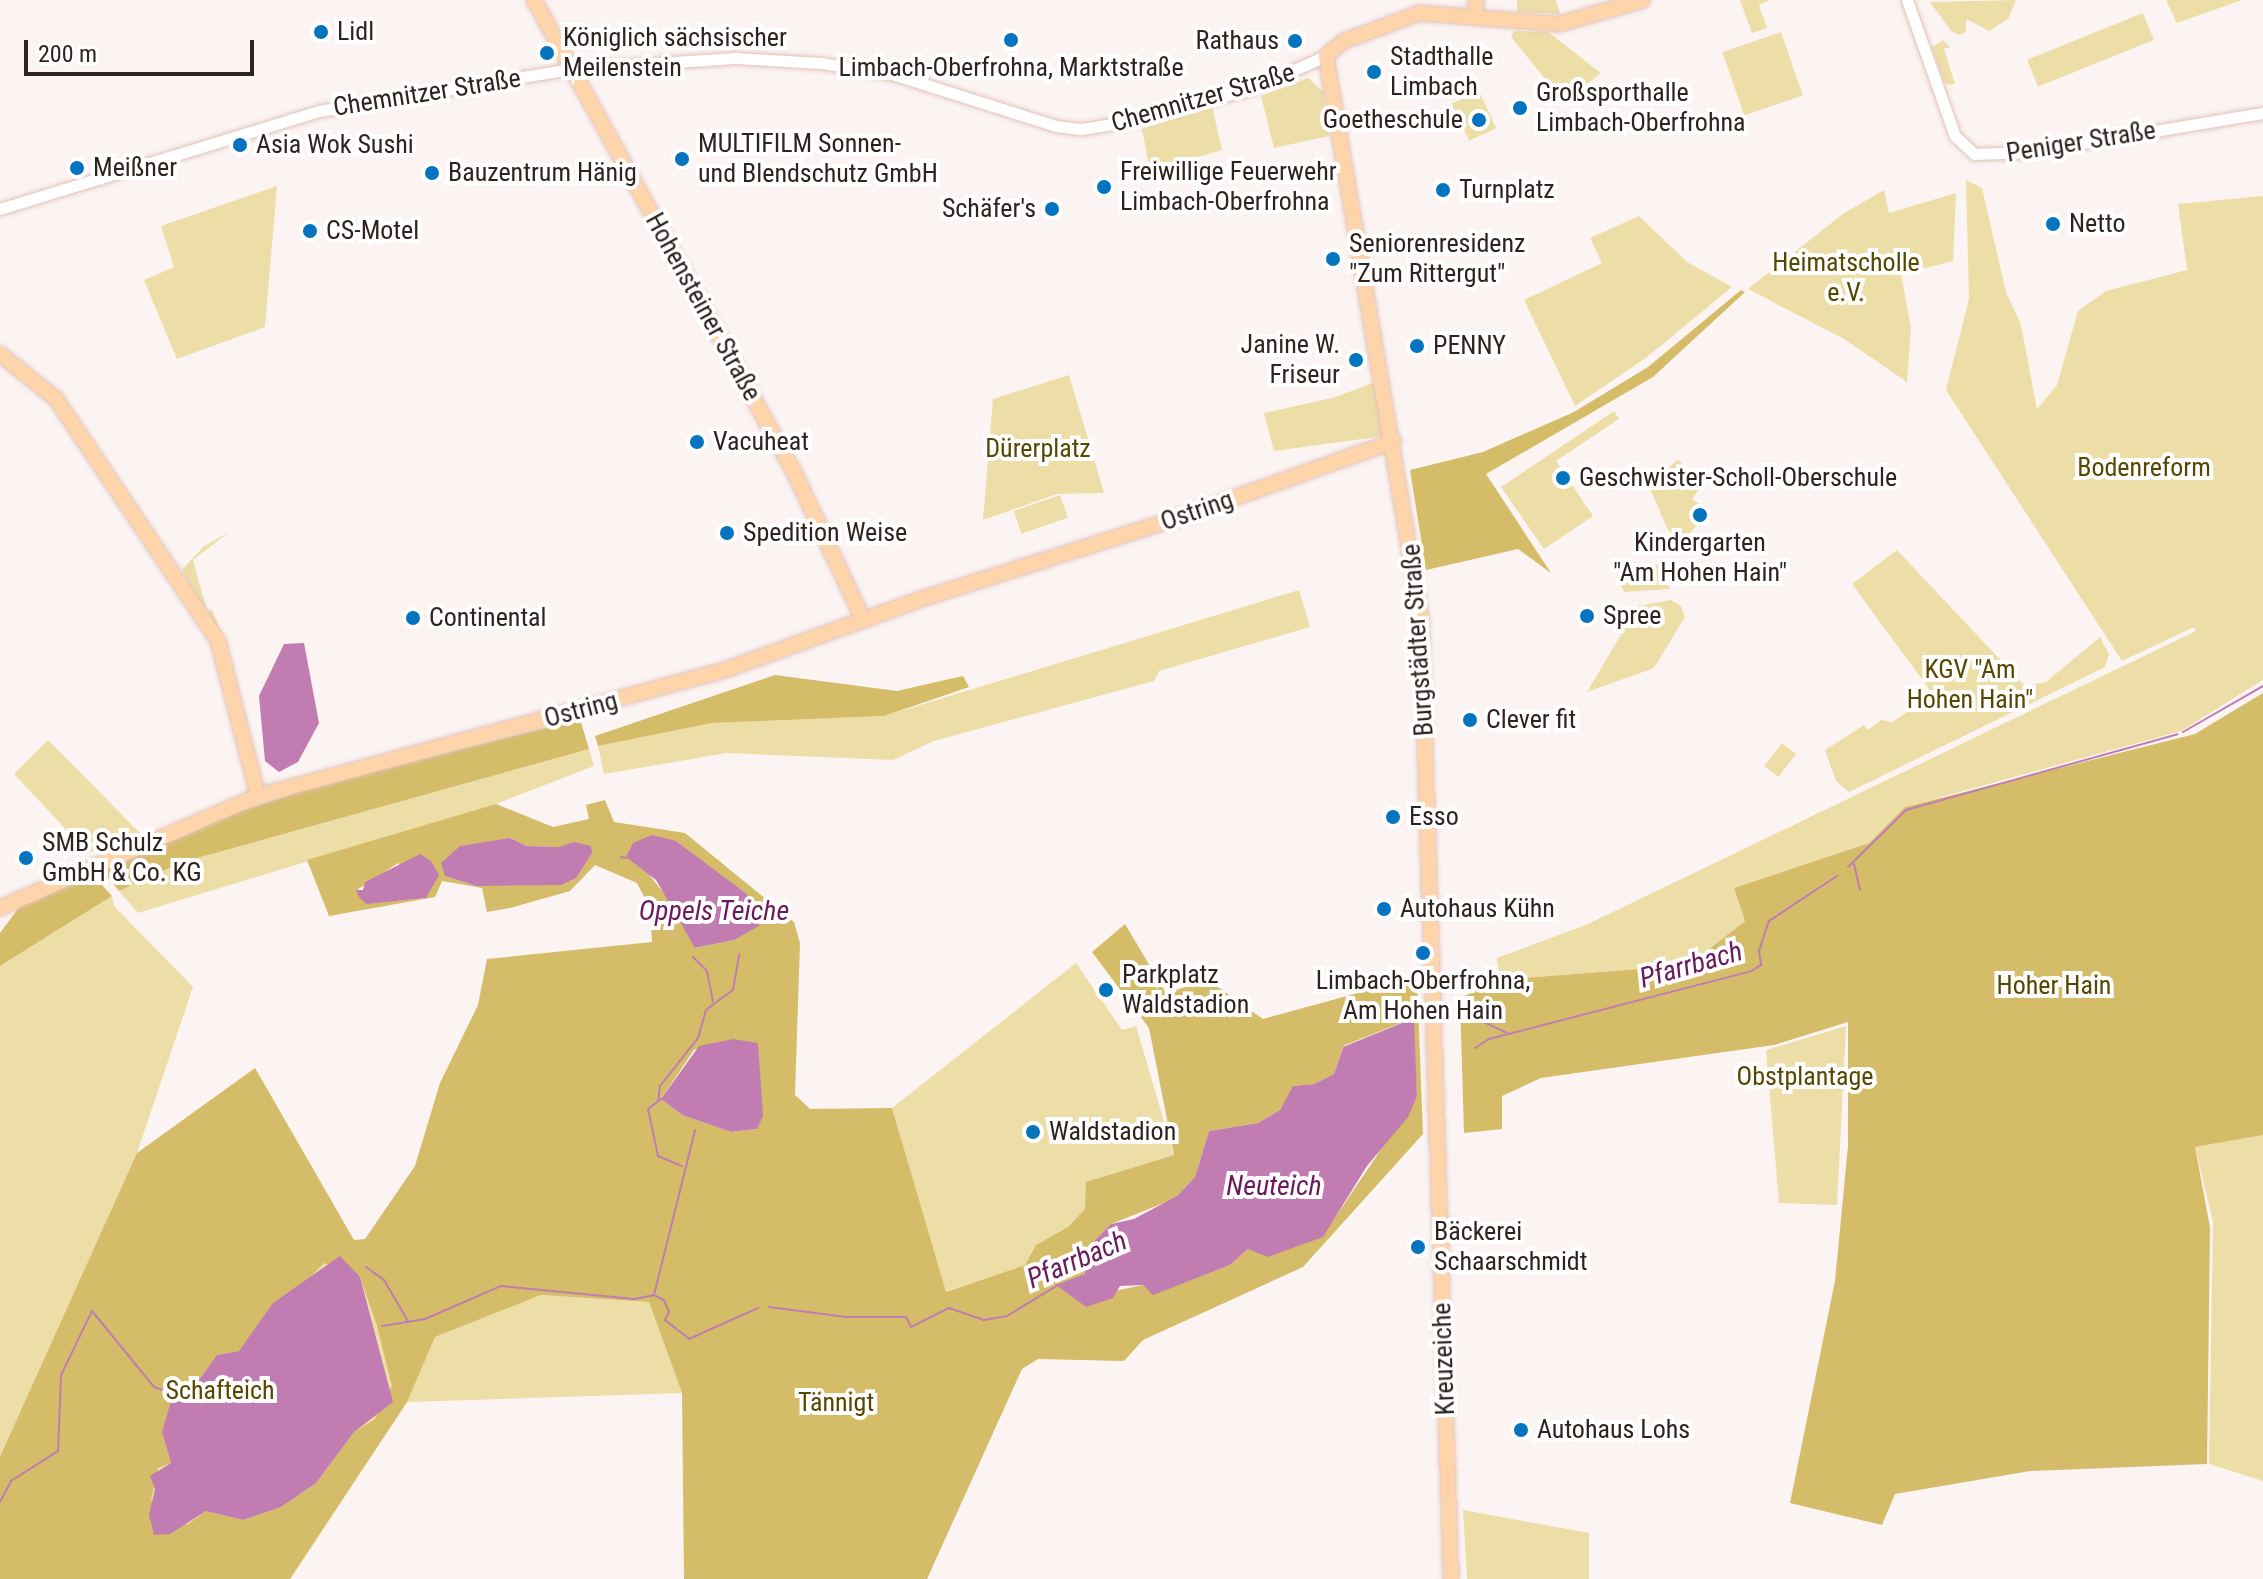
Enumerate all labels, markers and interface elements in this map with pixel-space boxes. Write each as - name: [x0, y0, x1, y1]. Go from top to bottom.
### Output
- place label: Lidl: [337, 16, 374, 48]
- place label: Königlich sächsischer Meilenstein: [563, 22, 787, 84]
- marker: Lidl: [312, 23, 330, 41]
- scale bar: [28, 24, 258, 74]
- place label: Rathaus: [1196, 25, 1279, 57]
- marker: Limbach-Oberfrohna, Marktstraße: [1002, 31, 1020, 49]
- marker: Rathaus: [1286, 32, 1304, 50]
- text: 200 m: [38, 40, 97, 68]
- place label: Stadthalle Limbach: [1390, 41, 1493, 102]
- marker: Königlich sächsischer Meilenstein: [538, 44, 556, 62]
- place label: Limbach-Oberfrohna, Marktstraße: [838, 52, 1184, 84]
- street label: Chemnitzer Straße: [1108, 57, 1298, 139]
- street label: Chemnitzer Straße: [331, 63, 523, 123]
- marker: Stadthalle Limbach: [1365, 63, 1383, 81]
- place label: Großsporthalle Limbach-Oberfrohna: [1536, 77, 1745, 138]
- marker: Großsporthalle Limbach-Oberfrohna: [1511, 99, 1529, 117]
- place label: Goetheschule: [1323, 104, 1463, 136]
- marker: Goetheschule: [1470, 111, 1488, 129]
- street label: Peniger Straße: [2004, 115, 2158, 169]
- place label: MULTIFILM Sonnen- und Blendschutz GmbH: [698, 128, 938, 190]
- place label: Asia Wok Sushi: [256, 129, 414, 161]
- marker: Asia Wok Sushi: [231, 136, 249, 154]
- marker: MULTIFILM Sonnen- und Blendschutz GmbH: [673, 150, 691, 168]
- place label: Meißner: [93, 152, 177, 184]
- place label: Freiwillige Feuerwehr Limbach-Oberfrohna: [1120, 156, 1337, 218]
- place label: Bauzentrum Hänig: [448, 157, 637, 189]
- marker: Meißner: [68, 159, 86, 177]
- marker: Bauzentrum Hänig: [423, 164, 441, 182]
- place label: Turnplatz: [1459, 174, 1555, 206]
- marker: Freiwillige Feuerwehr Limbach-Oberfrohna: [1095, 178, 1113, 196]
- marker: Turnplatz: [1434, 181, 1452, 199]
- place label: Schäfer's: [942, 193, 1036, 225]
- marker: Schäfer's: [1043, 200, 1061, 218]
- street label: Hohensteiner Straße: [639, 208, 767, 406]
- place label: Netto: [2069, 208, 2125, 240]
- place label: CS-Motel: [326, 215, 419, 247]
- marker: Netto: [2044, 215, 2062, 233]
- marker: CS-Motel: [301, 222, 319, 240]
- place label: Seniorenresidenz "Zum Rittergut": [1349, 228, 1526, 290]
- park label: Heimatscholle e.V.: [1772, 247, 1920, 308]
- marker: Seniorenresidenz "Zum Rittergut": [1324, 250, 1342, 268]
- place label: Janine W. Friseur: [1241, 329, 1340, 390]
- place label: PENNY: [1433, 330, 1506, 362]
- marker: PENNY: [1408, 337, 1426, 355]
- marker: Janine W. Friseur: [1347, 351, 1365, 369]
- place label: Vacuheat: [713, 426, 809, 458]
- marker: Vacuheat: [688, 433, 706, 451]
- park label: Dürerplatz: [985, 433, 1091, 465]
- park label: Bodenreform: [2077, 452, 2211, 484]
- place label: Geschwister-Scholl-Oberschule: [1579, 462, 1897, 494]
- marker: Geschwister-Scholl-Oberschule: [1554, 469, 1572, 487]
- street label: Ostring: [1157, 484, 1237, 538]
- marker: Kindergarten "Am Hohen Hain": [1691, 506, 1709, 524]
- place label: Spedition Weise: [743, 517, 907, 549]
- marker: Spedition Weise: [718, 524, 736, 542]
- place label: Kindergarten "Am Hohen Hain": [1613, 527, 1787, 588]
- street label: Burgstädter Straße: [1396, 543, 1440, 737]
- place label: Spree: [1603, 600, 1661, 632]
- place label: Continental: [429, 602, 547, 634]
- marker: Spree: [1578, 607, 1596, 625]
- marker: Continental: [404, 609, 422, 627]
- park label: KGV "Am Hohen Hain": [1907, 654, 2033, 716]
- street label: Ostring: [541, 685, 621, 735]
- place label: Clever fit: [1486, 704, 1576, 736]
- marker: Clever fit: [1461, 711, 1479, 729]
- place label: Esso: [1409, 801, 1459, 833]
- marker: Esso: [1384, 808, 1402, 826]
- place label: SMB Schulz GmbH & Co. KG: [42, 827, 202, 888]
- marker: SMB Schulz GmbH & Co. KG: [17, 849, 35, 867]
- place label: Autohaus Kühn: [1400, 893, 1555, 925]
- water label: Oppels Teiche: [639, 894, 789, 928]
- marker: Autohaus Kühn: [1375, 900, 1393, 918]
- water label: Pfarrbach: [1636, 934, 1746, 996]
- marker: Limbach-Oberfrohna, Am Hohen Hain: [1414, 944, 1432, 962]
- place label: Parkplatz Waldstadion: [1122, 959, 1249, 1020]
- place label: Limbach-Oberfrohna, Am Hohen Hain: [1316, 965, 1530, 1026]
- park label: Hoher Hain: [1997, 970, 2111, 1002]
- marker: Parkplatz Waldstadion: [1097, 981, 1115, 999]
- park label: Obstplantage: [1737, 1061, 1873, 1093]
- place label: Waldstadion: [1049, 1116, 1176, 1148]
- marker: Waldstadion: [1024, 1123, 1042, 1141]
- water label: Neuteich: [1226, 1169, 1322, 1203]
- place label: Bäckerei Schaarschmidt: [1434, 1216, 1587, 1278]
- water label: Pfarrbach: [1022, 1224, 1132, 1296]
- marker: Bäckerei Schaarschmidt: [1409, 1238, 1427, 1256]
- street label: Kreuzeiche: [1426, 1302, 1462, 1416]
- park label: Schafteich: [165, 1375, 275, 1407]
- park label: Tännigt: [798, 1387, 874, 1419]
- place label: Autohaus Lohs: [1537, 1414, 1690, 1446]
- marker: Autohaus Lohs: [1512, 1421, 1530, 1439]

